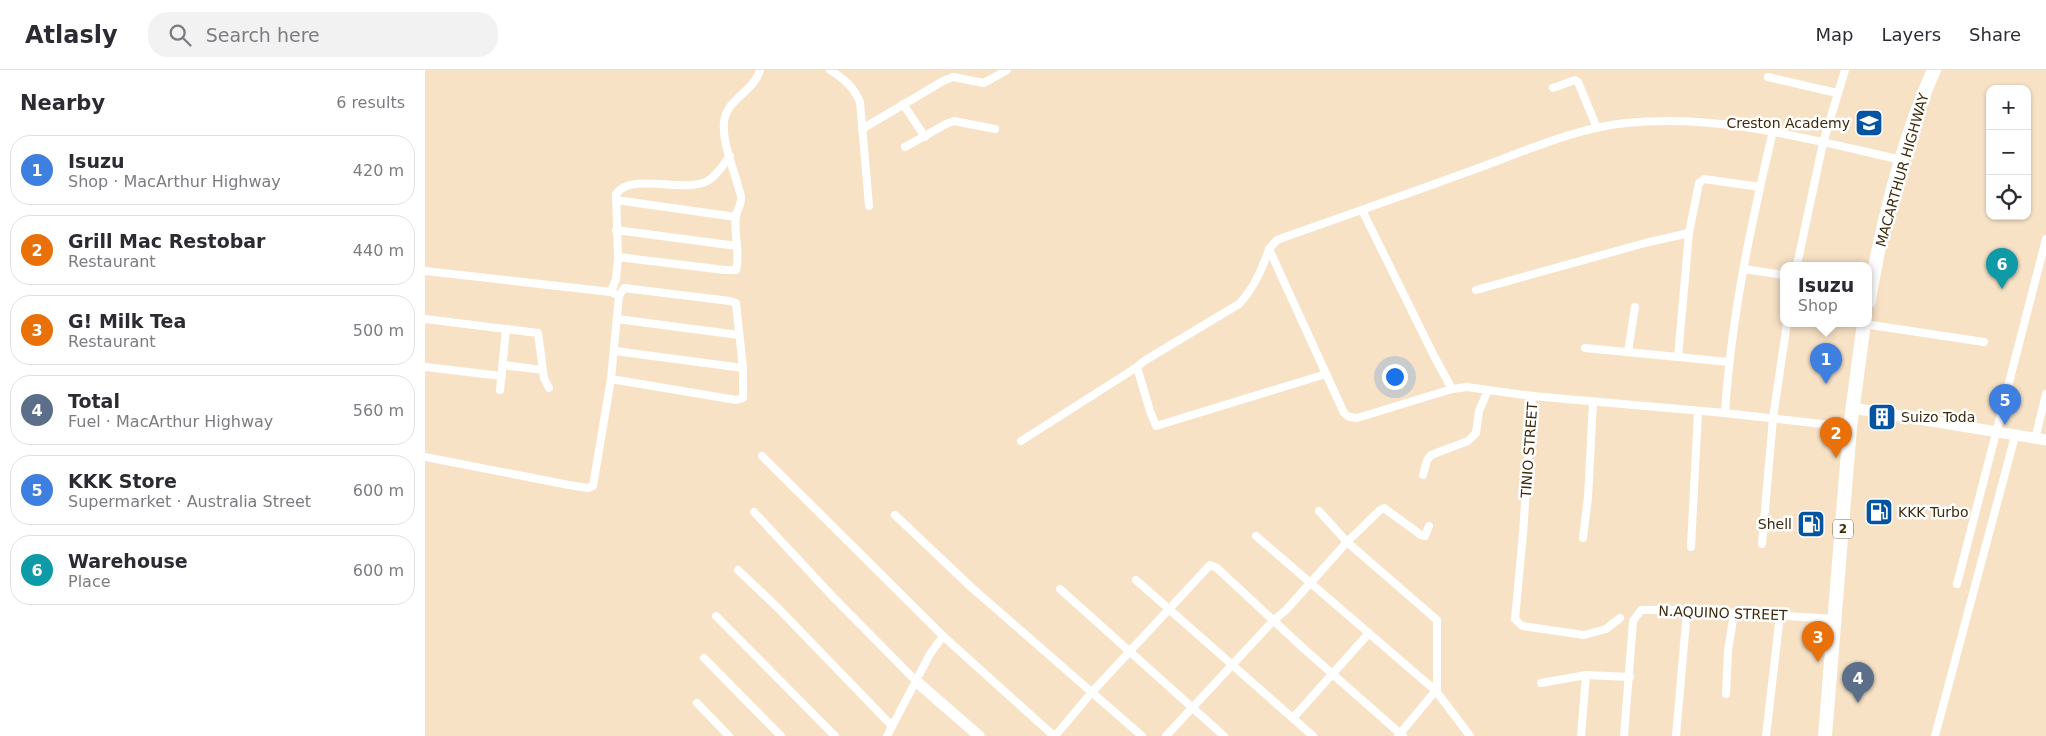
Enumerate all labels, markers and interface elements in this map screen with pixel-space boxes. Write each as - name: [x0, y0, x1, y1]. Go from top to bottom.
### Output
- search box: [148, 12, 498, 57]
- text: Atlasly: [25, 21, 118, 49]
- icon: search: [166, 21, 194, 49]
- text: Search here: [206, 24, 320, 46]
- text: Map: [1815, 24, 1853, 45]
- text: Layers: [1881, 24, 1941, 45]
- text: Share: [1969, 24, 2021, 45]
- map controls: [1986, 85, 2031, 220]
- button: +: [1986, 85, 2031, 130]
- text: Nearby: [20, 91, 105, 115]
- street label: MACARTHUR HIGHWAY: [1872, 91, 1932, 249]
- text: 6 results: [336, 93, 405, 112]
- school or university icon: Creston Academy: [1854, 108, 1884, 138]
- place label: Creston Academy: [1726, 115, 1850, 131]
- button: −: [1986, 130, 2031, 175]
- text: Isuzu: [68, 150, 125, 172]
- text: 1: [31, 161, 43, 180]
- text: 420 m: [353, 161, 404, 180]
- text: Shop · MacArthur Highway: [68, 172, 281, 191]
- button: locate: [1986, 175, 2031, 220]
- text: Grill Mac Restobar: [68, 230, 265, 252]
- text: 2: [31, 241, 43, 260]
- text: 440 m: [353, 241, 404, 260]
- pin: 6: [1986, 248, 2018, 289]
- text: Restaurant: [68, 252, 156, 271]
- popup: [1780, 262, 1872, 327]
- text: Isuzu: [1798, 274, 1854, 296]
- text: Shop: [1798, 296, 1838, 315]
- text: G! Milk Tea: [68, 310, 186, 332]
- text: 3: [31, 321, 43, 340]
- text: 500 m: [353, 321, 404, 340]
- text: Restaurant: [68, 332, 156, 351]
- pin: 1: [1810, 343, 1842, 384]
- your location: [1382, 364, 1408, 390]
- pin: 5: [1989, 384, 2021, 425]
- text: Total: [68, 390, 120, 412]
- text: 4: [31, 401, 43, 420]
- text: 560 m: [353, 401, 404, 420]
- street label: TINIO STREET: [1518, 401, 1540, 500]
- building icon: Suizo Toda: [1867, 402, 1897, 432]
- place label: Suizo Toda: [1901, 409, 1975, 425]
- text: Fuel · MacArthur Highway: [68, 412, 273, 431]
- pin: 2: [1820, 417, 1852, 458]
- text: KKK Store: [68, 470, 177, 492]
- text: 5: [31, 481, 43, 500]
- text: 600 m: [353, 481, 404, 500]
- text: Supermarket · Australia Street: [68, 492, 311, 511]
- fuel station icon: KKK Turbo: [1864, 497, 1894, 527]
- place label: KKK Turbo: [1898, 504, 1969, 520]
- fuel station icon: Shell: [1796, 509, 1826, 539]
- place label: Shell: [1758, 516, 1792, 532]
- road number: 2: [1833, 519, 1853, 538]
- text: Warehouse: [68, 550, 188, 572]
- text: 6: [31, 561, 43, 580]
- text: 600 m: [353, 561, 404, 580]
- text: Place: [68, 572, 111, 591]
- street label: N.AQUINO STREET: [1658, 603, 1788, 623]
- pin: 3: [1802, 621, 1834, 662]
- pin: 4: [1842, 662, 1874, 703]

